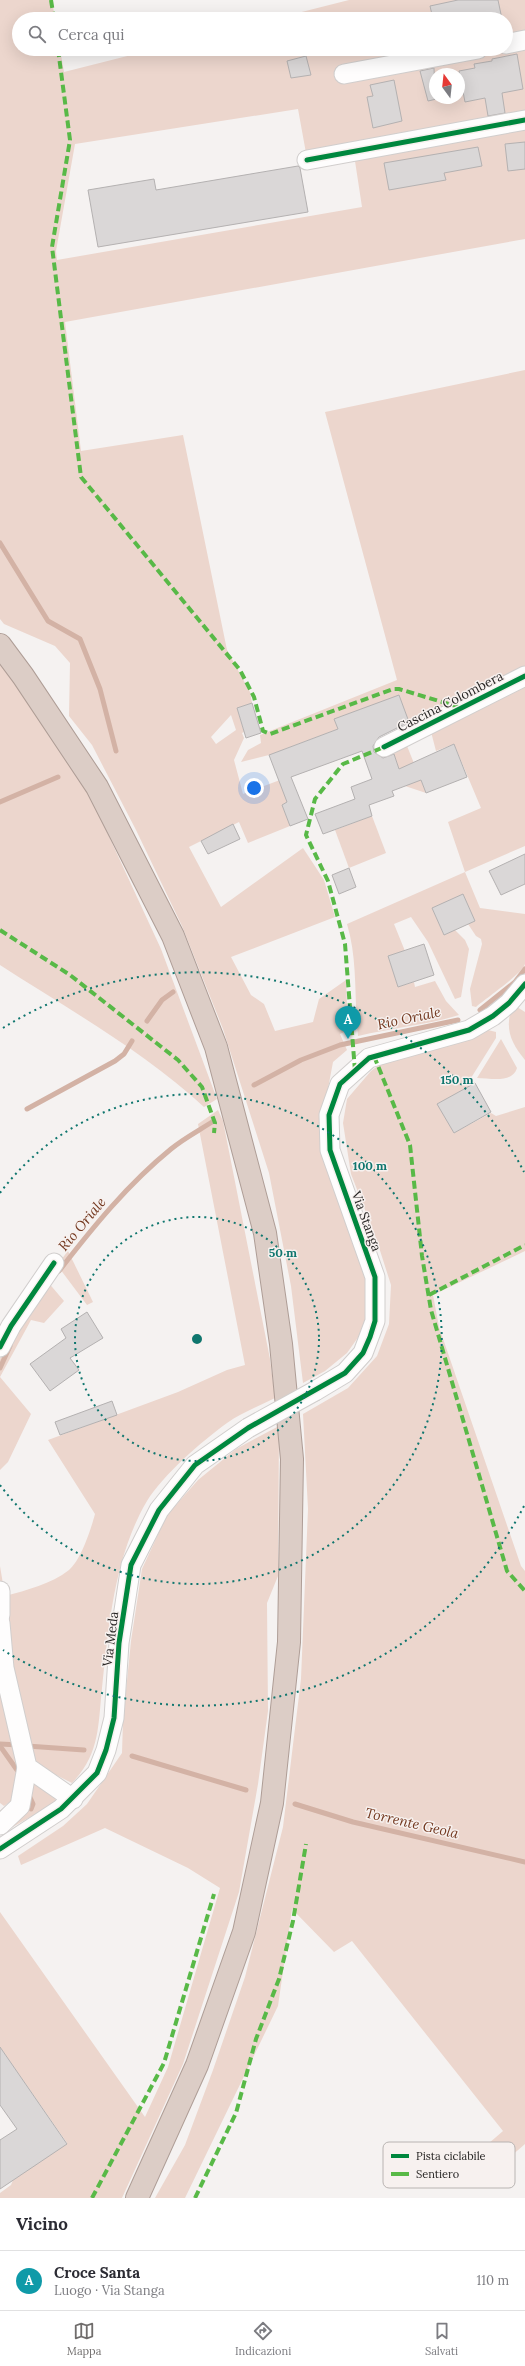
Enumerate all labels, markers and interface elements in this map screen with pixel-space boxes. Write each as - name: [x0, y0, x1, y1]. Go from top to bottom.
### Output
- search box: [12, 12, 513, 56]
- icon: search: [26, 23, 48, 45]
- text: Cerca qui: [58, 25, 124, 44]
- north arrow: [429, 68, 465, 104]
- street label: Cascina Colombera: [394, 667, 506, 736]
- your location: [244, 778, 264, 798]
- water label: Rio Oriale: [376, 1002, 443, 1034]
- pin: A: [335, 1006, 361, 1039]
- text: 150 m: [440, 1072, 474, 1087]
- text: 100 m: [353, 1158, 387, 1173]
- street label: Via Stanga: [347, 1188, 385, 1254]
- water label: Rio Oriale: [54, 1193, 110, 1254]
- text: 50 m: [269, 1245, 297, 1260]
- centre of rings: [190, 1332, 204, 1346]
- street label: Via Meda: [99, 1610, 122, 1669]
- water label: Torrente Geola: [364, 1804, 461, 1843]
- legend: [383, 2142, 515, 2188]
- text: Pista ciclabile: [416, 2149, 486, 2163]
- text: Sentiero: [416, 2167, 459, 2181]
- text: Vicino: [16, 2213, 68, 2235]
- text: Croce Santa: [54, 2263, 140, 2282]
- text: A: [25, 2272, 33, 2289]
- text: 110 m: [476, 2272, 509, 2289]
- text: Luogo · Via Stanga: [54, 2282, 165, 2299]
- tab: Mappa: [67, 2320, 101, 2358]
- tab: Indicazioni: [235, 2320, 291, 2358]
- tab: Salvati: [425, 2320, 458, 2358]

